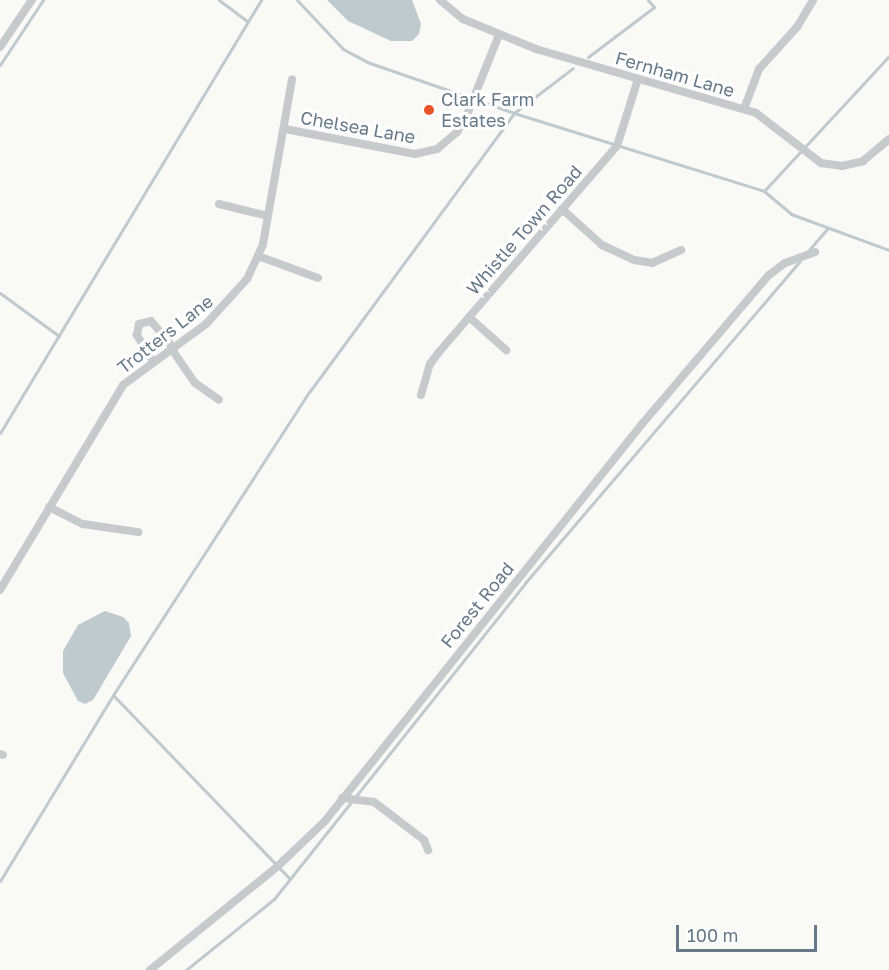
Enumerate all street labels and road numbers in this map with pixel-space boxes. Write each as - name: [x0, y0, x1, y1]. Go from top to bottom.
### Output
- street label: Fernham Lane: [613, 47, 737, 101]
- street label: Chelsea Lane: [299, 106, 417, 148]
- street label: Whistle Town Road: [462, 161, 586, 299]
- street label: Trotters Lane: [113, 290, 217, 378]
- street label: Forest Road: [436, 558, 518, 652]

